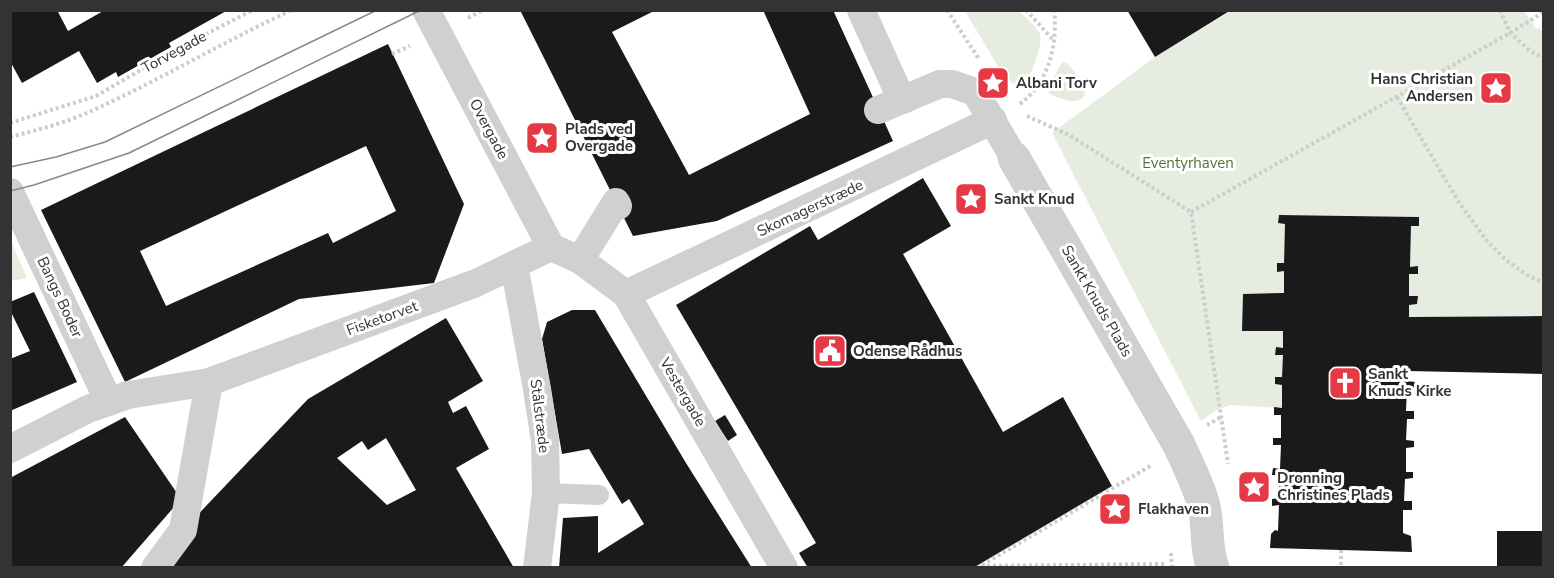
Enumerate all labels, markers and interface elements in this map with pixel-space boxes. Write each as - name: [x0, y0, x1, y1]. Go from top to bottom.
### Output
- street label: Torvegade: [138, 26, 210, 78]
- place icon: Albani Torv: [975, 65, 1011, 101]
- place label: Hans Christian Andersen: [1371, 69, 1473, 106]
- place icon: Hans Christian Andersen: [1478, 70, 1514, 106]
- place label: Albani Torv: [1016, 73, 1097, 93]
- street label: Overgade: [465, 95, 513, 163]
- place label: Plads ved Overgade: [565, 119, 633, 156]
- place icon: Plads ved Overgade: [524, 120, 560, 156]
- park label: Eventyrhaven: [1142, 153, 1234, 173]
- street label: Skomagerstræde: [754, 175, 866, 241]
- place icon: Sankt Knud: [953, 181, 989, 217]
- place label: Sankt Knud: [994, 189, 1075, 209]
- street label: Sankt Knuds Plads: [1057, 241, 1137, 361]
- street label: Bangs Boder: [33, 253, 88, 341]
- street label: Fisketorvet: [344, 296, 421, 340]
- public building icon: Odense Rådhus: [812, 333, 848, 369]
- place label: Odense Rådhus: [853, 341, 962, 361]
- street label: Vestergade: [655, 353, 711, 430]
- place label: Sankt Knuds Kirke: [1368, 364, 1451, 401]
- church icon: Sankt Knuds Kirke: [1327, 365, 1363, 401]
- street label: Stålstræde: [526, 378, 554, 454]
- place label: Dronning Christines Plads: [1277, 468, 1390, 505]
- place icon: Dronning Christines Plads: [1236, 469, 1272, 505]
- place icon: Flakhaven: [1097, 491, 1133, 527]
- place label: Flakhaven: [1138, 499, 1209, 519]

